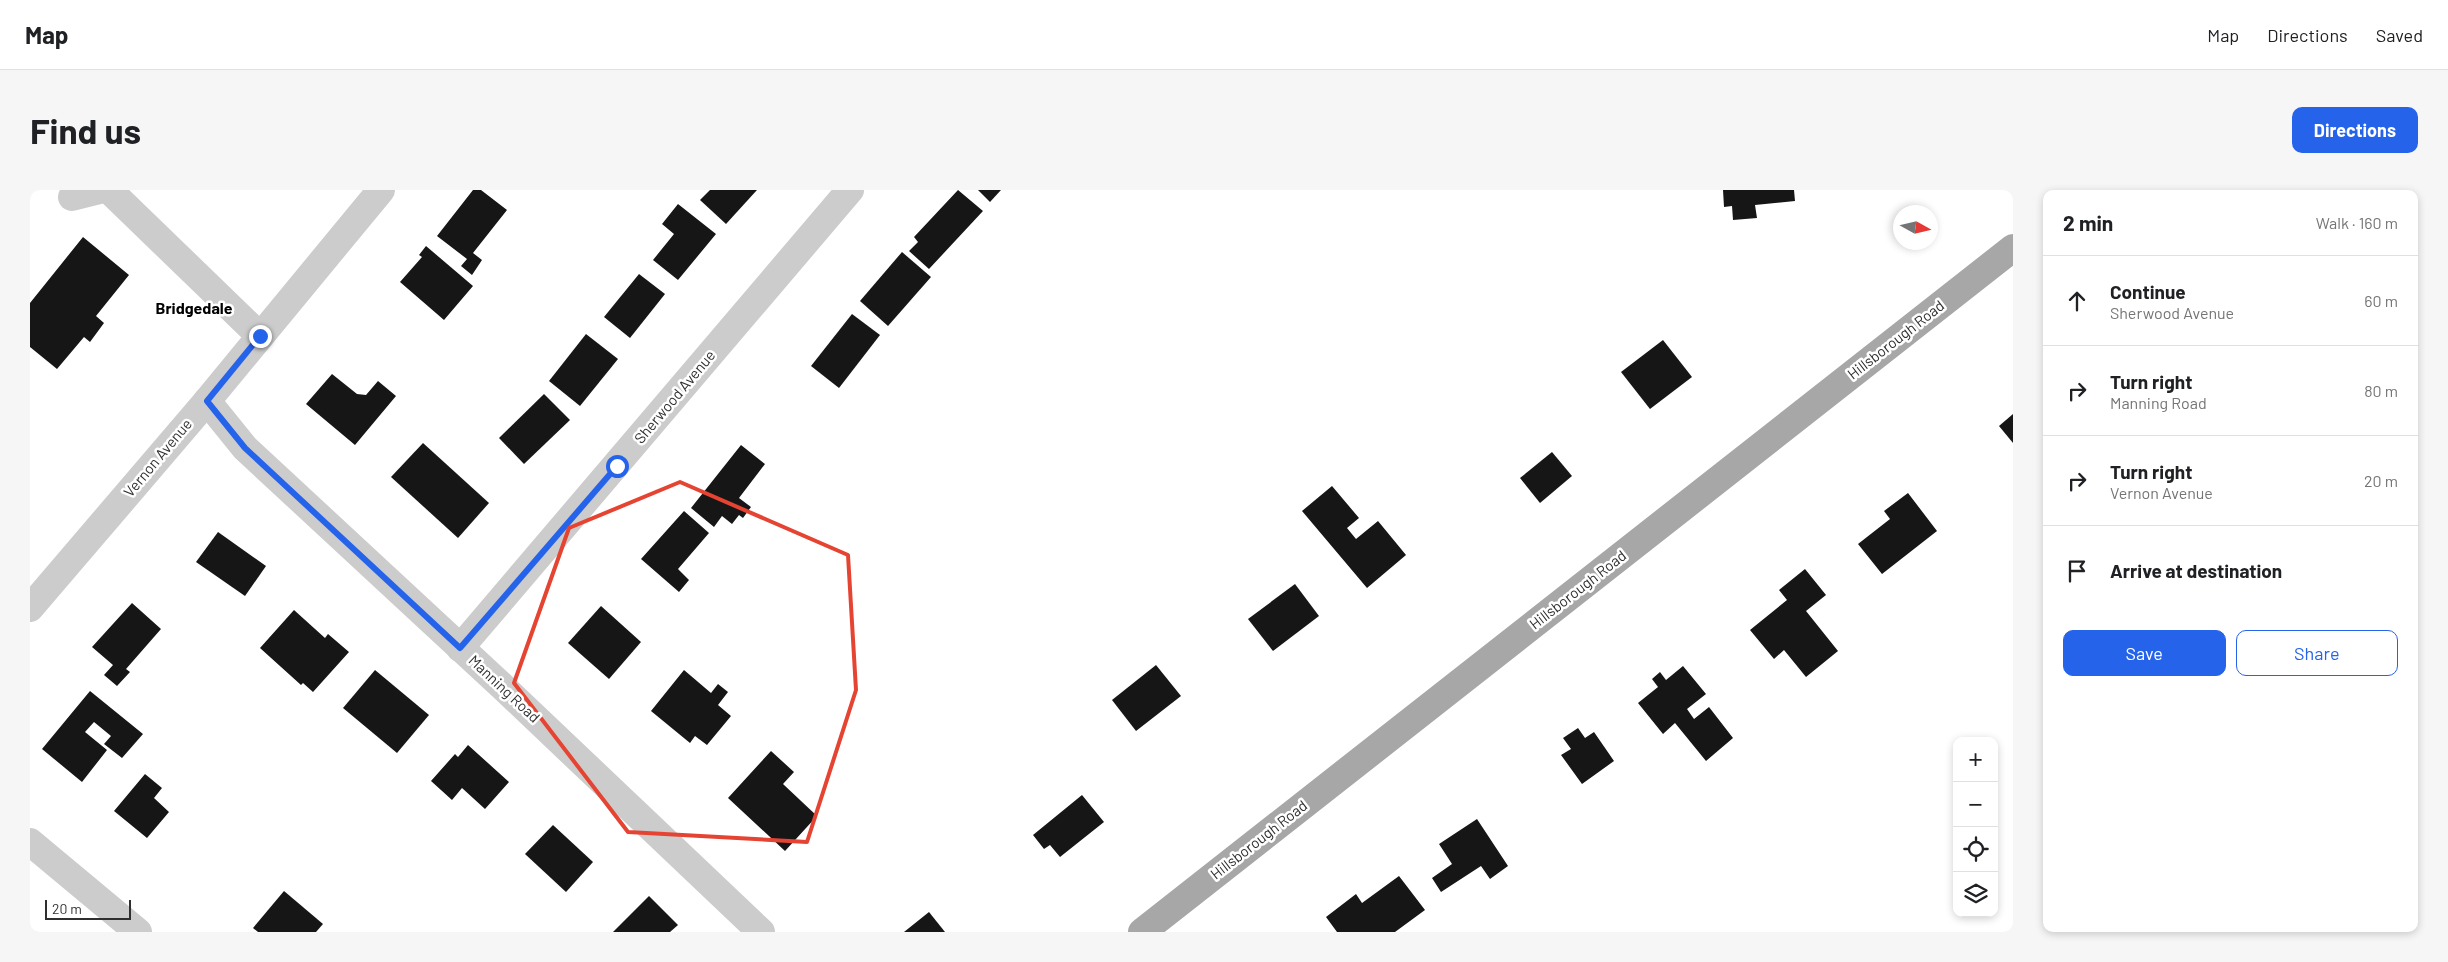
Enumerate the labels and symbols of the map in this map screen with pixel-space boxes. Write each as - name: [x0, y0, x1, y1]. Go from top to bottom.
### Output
- north arrow: [1893, 205, 1938, 250]
- street label: Hillsborough Road: [1843, 296, 1947, 383]
- district label: Bridgedale: [156, 298, 233, 317]
- route end: [249, 325, 272, 348]
- street label: Sherwood Avenue: [630, 346, 719, 447]
- street label: Vernon Avenue: [119, 415, 195, 500]
- route start: [606, 455, 629, 478]
- street label: Hillsborough Road: [1525, 546, 1629, 633]
- street label: Manning Road: [465, 651, 544, 726]
- street label: Hillsborough Road: [1206, 796, 1310, 883]
- scale bar: [45, 897, 131, 920]

